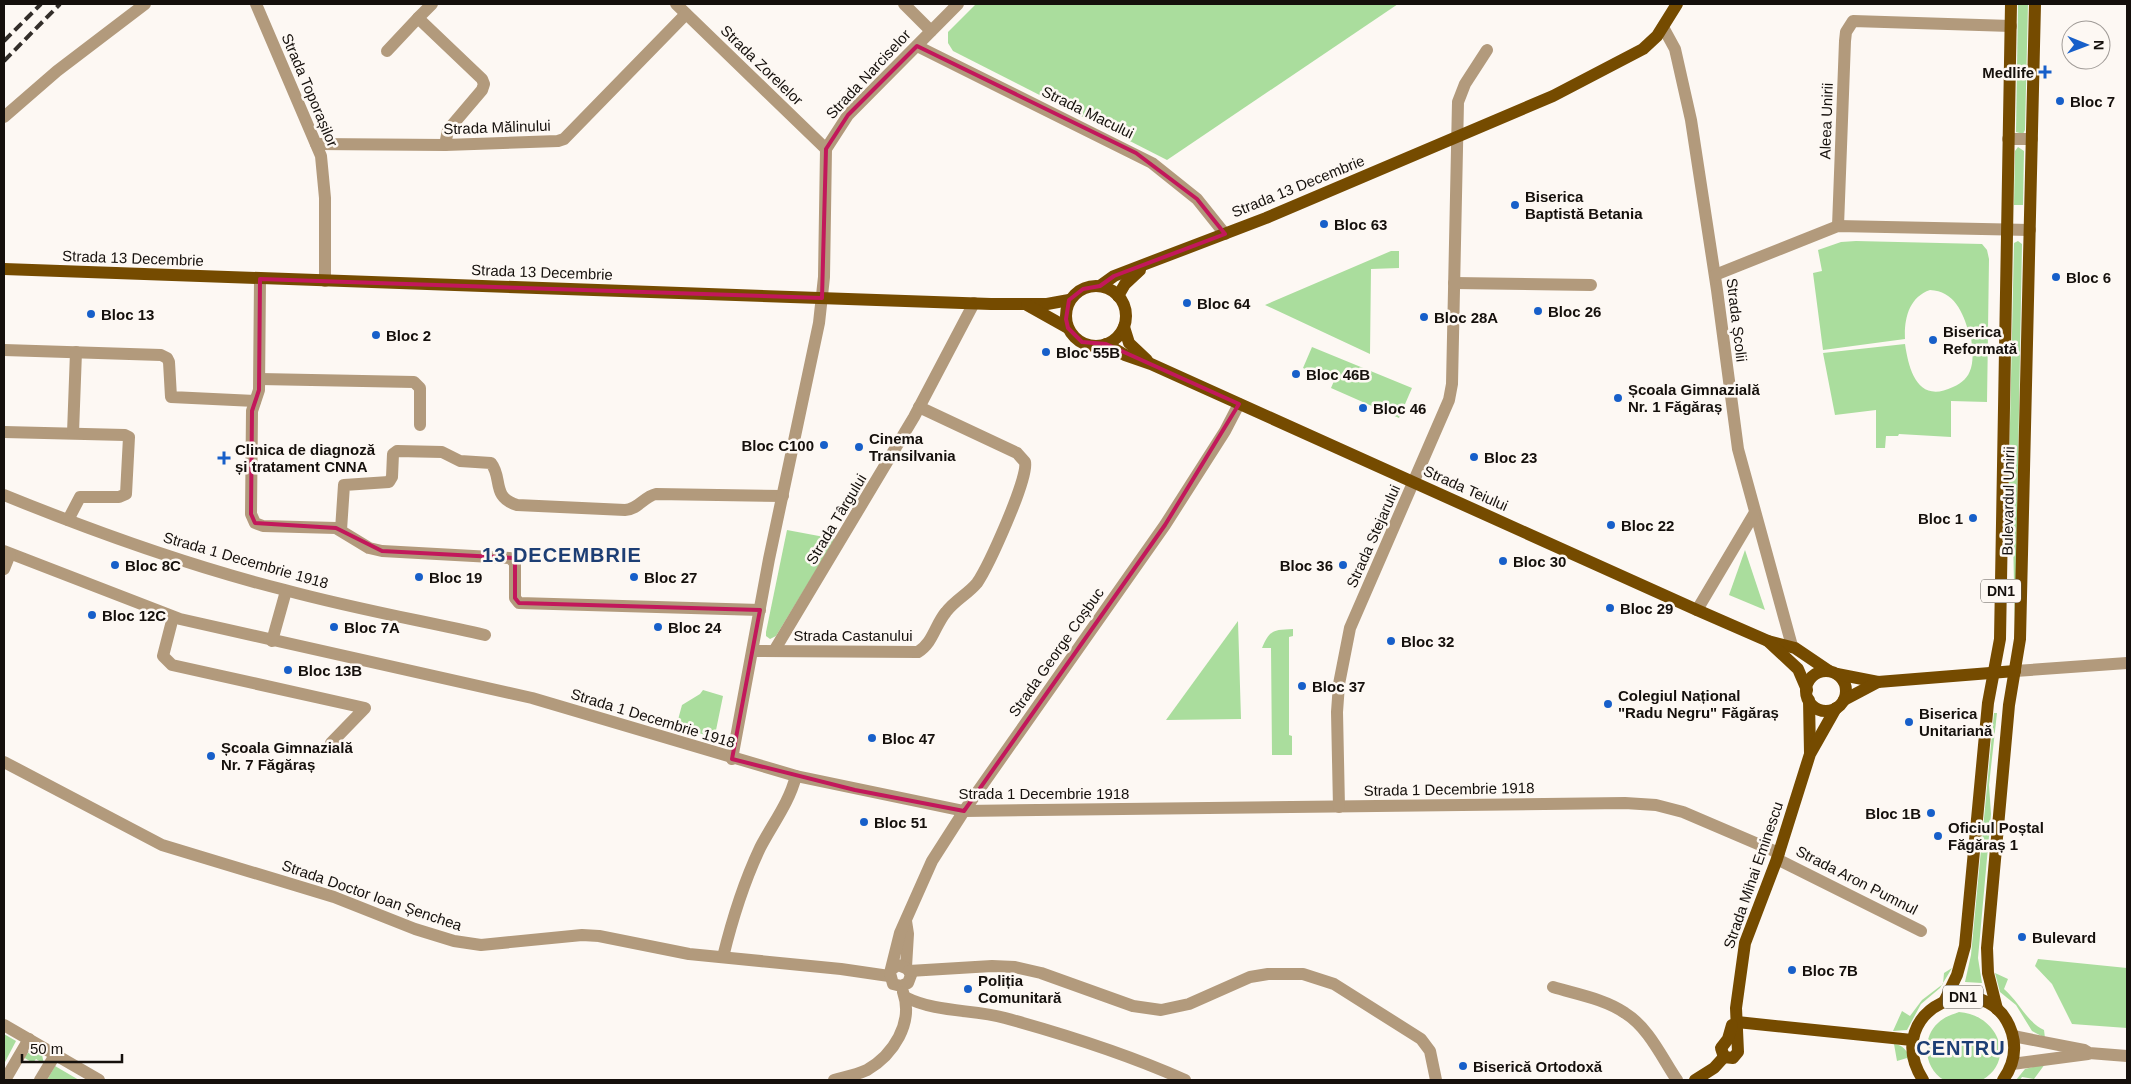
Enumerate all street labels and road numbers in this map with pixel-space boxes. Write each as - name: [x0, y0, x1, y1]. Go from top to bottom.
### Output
- street label: Strada Zorelelor: [717, 22, 807, 108]
- street label: Strada Narciselor: [822, 26, 914, 122]
- street label: Strada Toporașilor: [278, 31, 342, 149]
- street label: Strada Macului: [1039, 82, 1137, 142]
- street label: Aleea Unirii: [1816, 82, 1836, 160]
- street label: Strada Mălinului: [443, 117, 551, 137]
- street label: Strada 13 Decembrie: [1229, 152, 1367, 220]
- street label: Strada 13 Decembrie: [62, 247, 204, 269]
- street label: Strada 13 Decembrie: [471, 261, 613, 283]
- street label: Strada Școlii: [1723, 277, 1751, 363]
- street label: Bulevardul Unirii: [1999, 446, 2017, 556]
- street label: Strada Teiului: [1421, 462, 1511, 514]
- street label: Strada Târgului: [802, 471, 870, 567]
- street label: Strada Stejarului: [1343, 482, 1403, 590]
- street label: Strada 1 Decembrie 1918: [161, 528, 331, 592]
- road number: DN1: [1981, 580, 2021, 602]
- street label: Strada George Coșbuc: [1005, 584, 1107, 720]
- street label: Strada Castanului: [793, 627, 913, 644]
- street label: Strada 1 Decembrie 1918: [569, 685, 737, 751]
- street label: Strada 1 Decembrie 1918: [1363, 779, 1535, 799]
- street label: Strada 1 Decembrie 1918: [959, 785, 1129, 802]
- street label: Strada Mihai Eminescu: [1720, 799, 1786, 951]
- street label: Strada Aron Pumnul: [1793, 842, 1921, 918]
- street label: Strada Doctor Ioan Șenchea: [280, 856, 465, 934]
- road number: DN1: [1943, 986, 1983, 1009]

